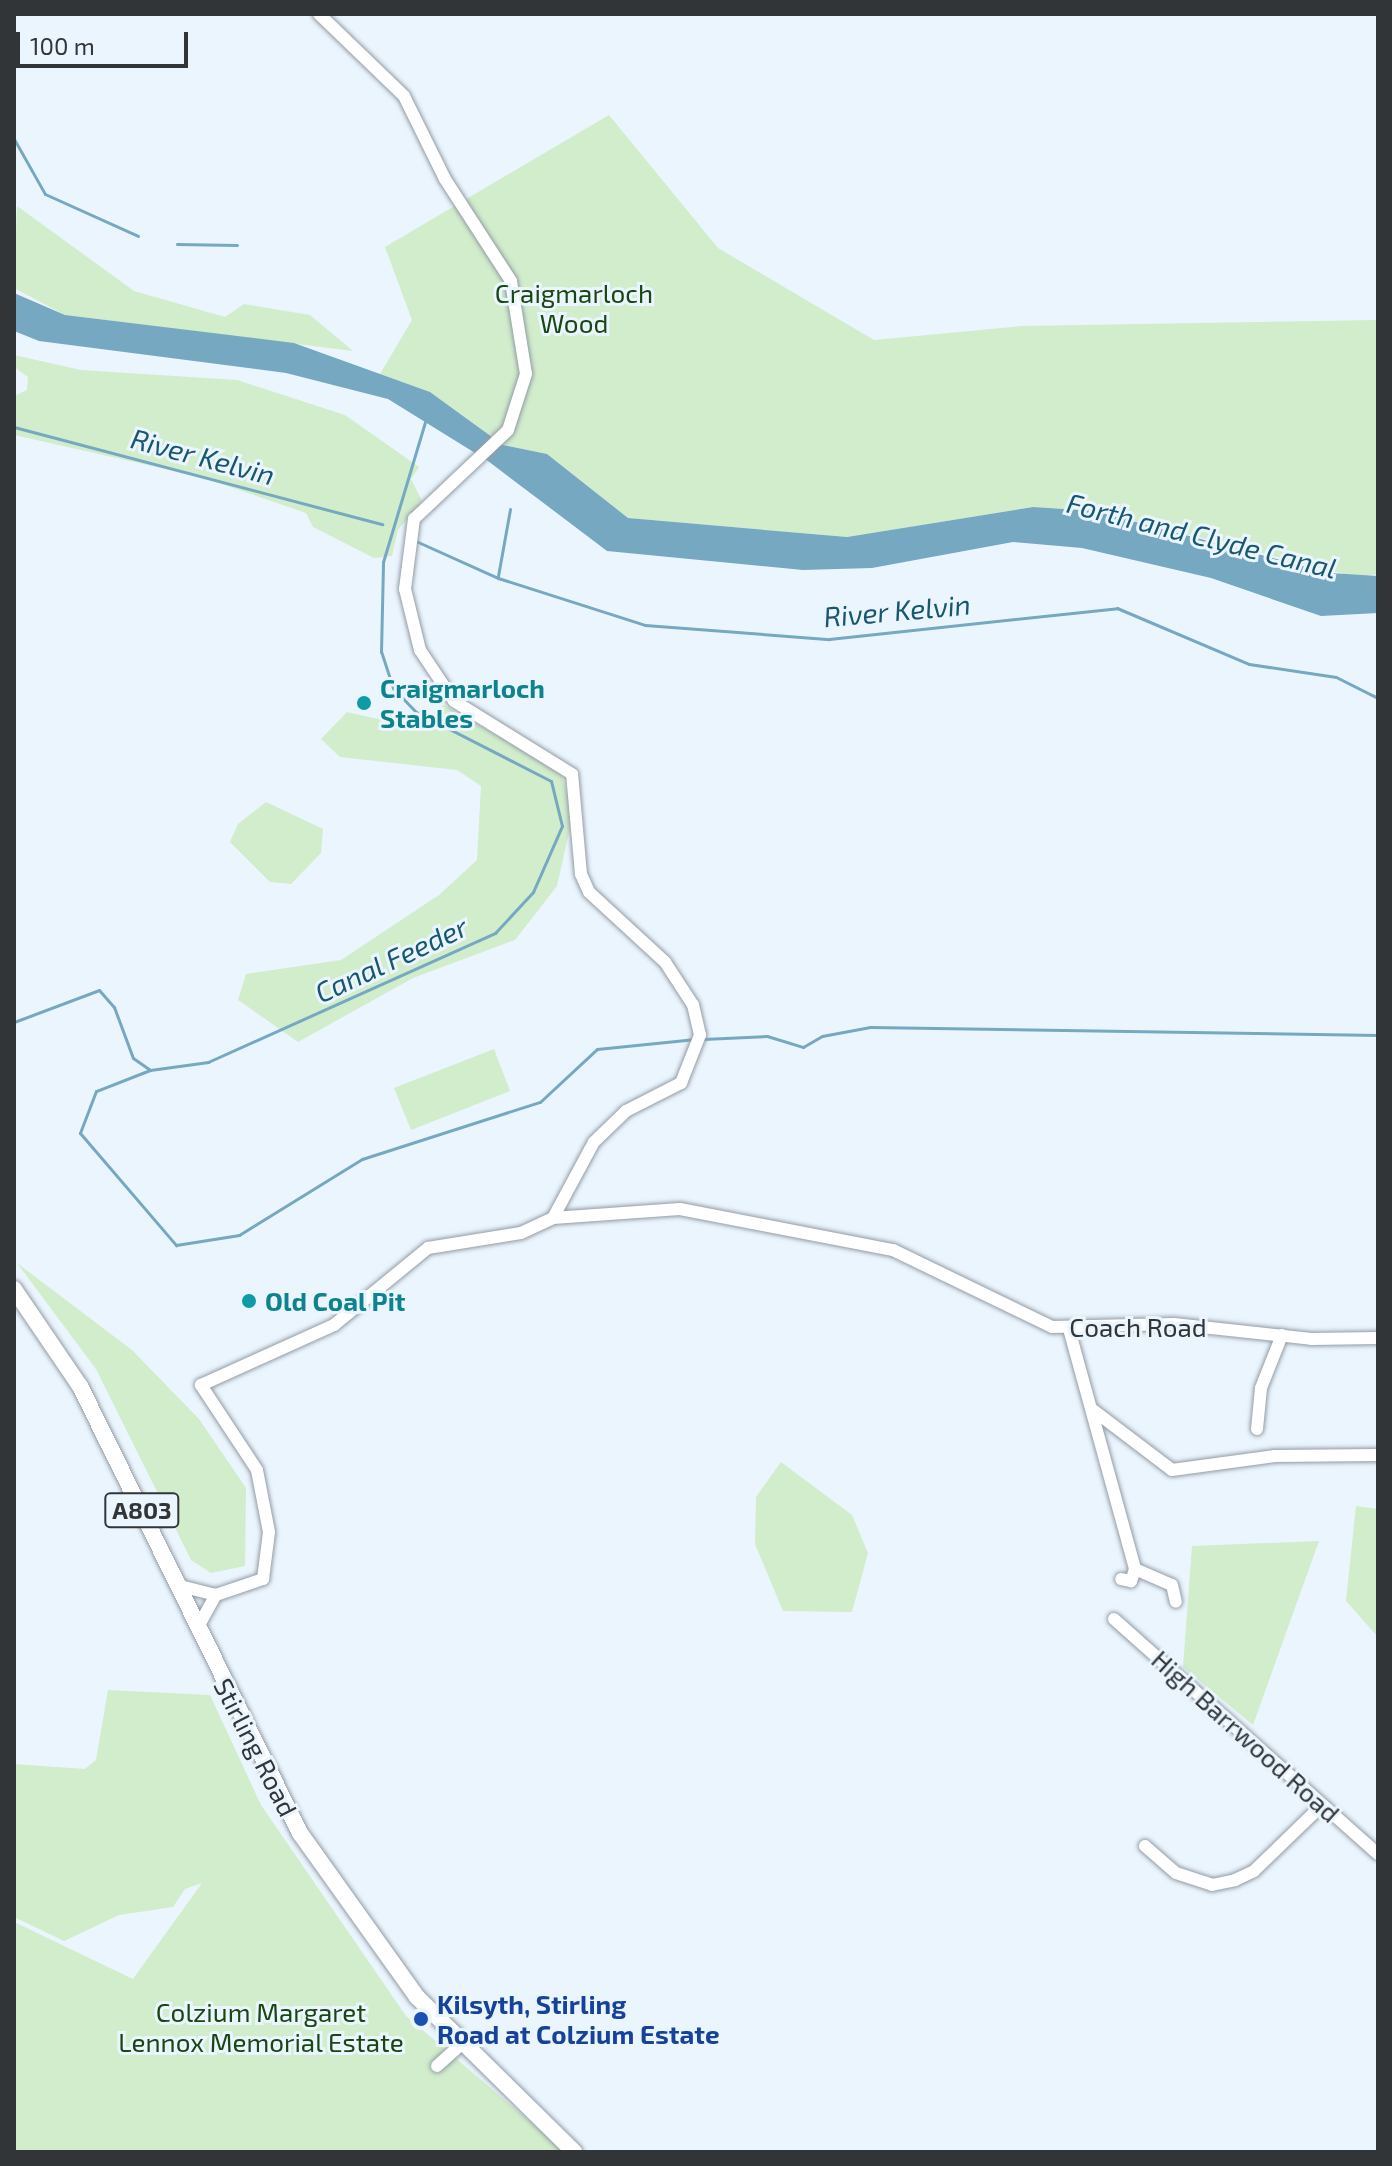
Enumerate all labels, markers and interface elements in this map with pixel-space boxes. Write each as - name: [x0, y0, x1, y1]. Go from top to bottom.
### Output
- scale bar: [20, 16, 192, 66]
- text: 100 m: [30, 31, 95, 60]
- park label: Craigmarloch Wood: [495, 277, 653, 338]
- water label: River Kelvin: [127, 421, 279, 491]
- water label: Forth and Clyde Canal: [1063, 485, 1341, 585]
- water label: River Kelvin: [822, 587, 972, 633]
- place label: Craigmarloch Stables: [380, 672, 545, 734]
- marker: Craigmarloch Stables: [355, 694, 373, 712]
- water label: Canal Feeder: [309, 909, 473, 1009]
- place label: Old Coal Pit: [265, 1285, 406, 1317]
- marker: Old Coal Pit: [240, 1292, 258, 1310]
- street label: Coach Road: [1069, 1311, 1207, 1343]
- road number: A803: [104, 1490, 180, 1530]
- street label: High Barrwood Road: [1146, 1643, 1346, 1829]
- street label: Stirling Road: [208, 1673, 304, 1821]
- place label: Kilsyth, Stirling Road at Colzium Estate: [437, 1988, 720, 2050]
- park label: Colzium Margaret Lennox Memorial Estate: [118, 1996, 404, 2058]
- marker: Kilsyth, Stirling Road at Colzium Estate: [412, 2010, 430, 2028]

